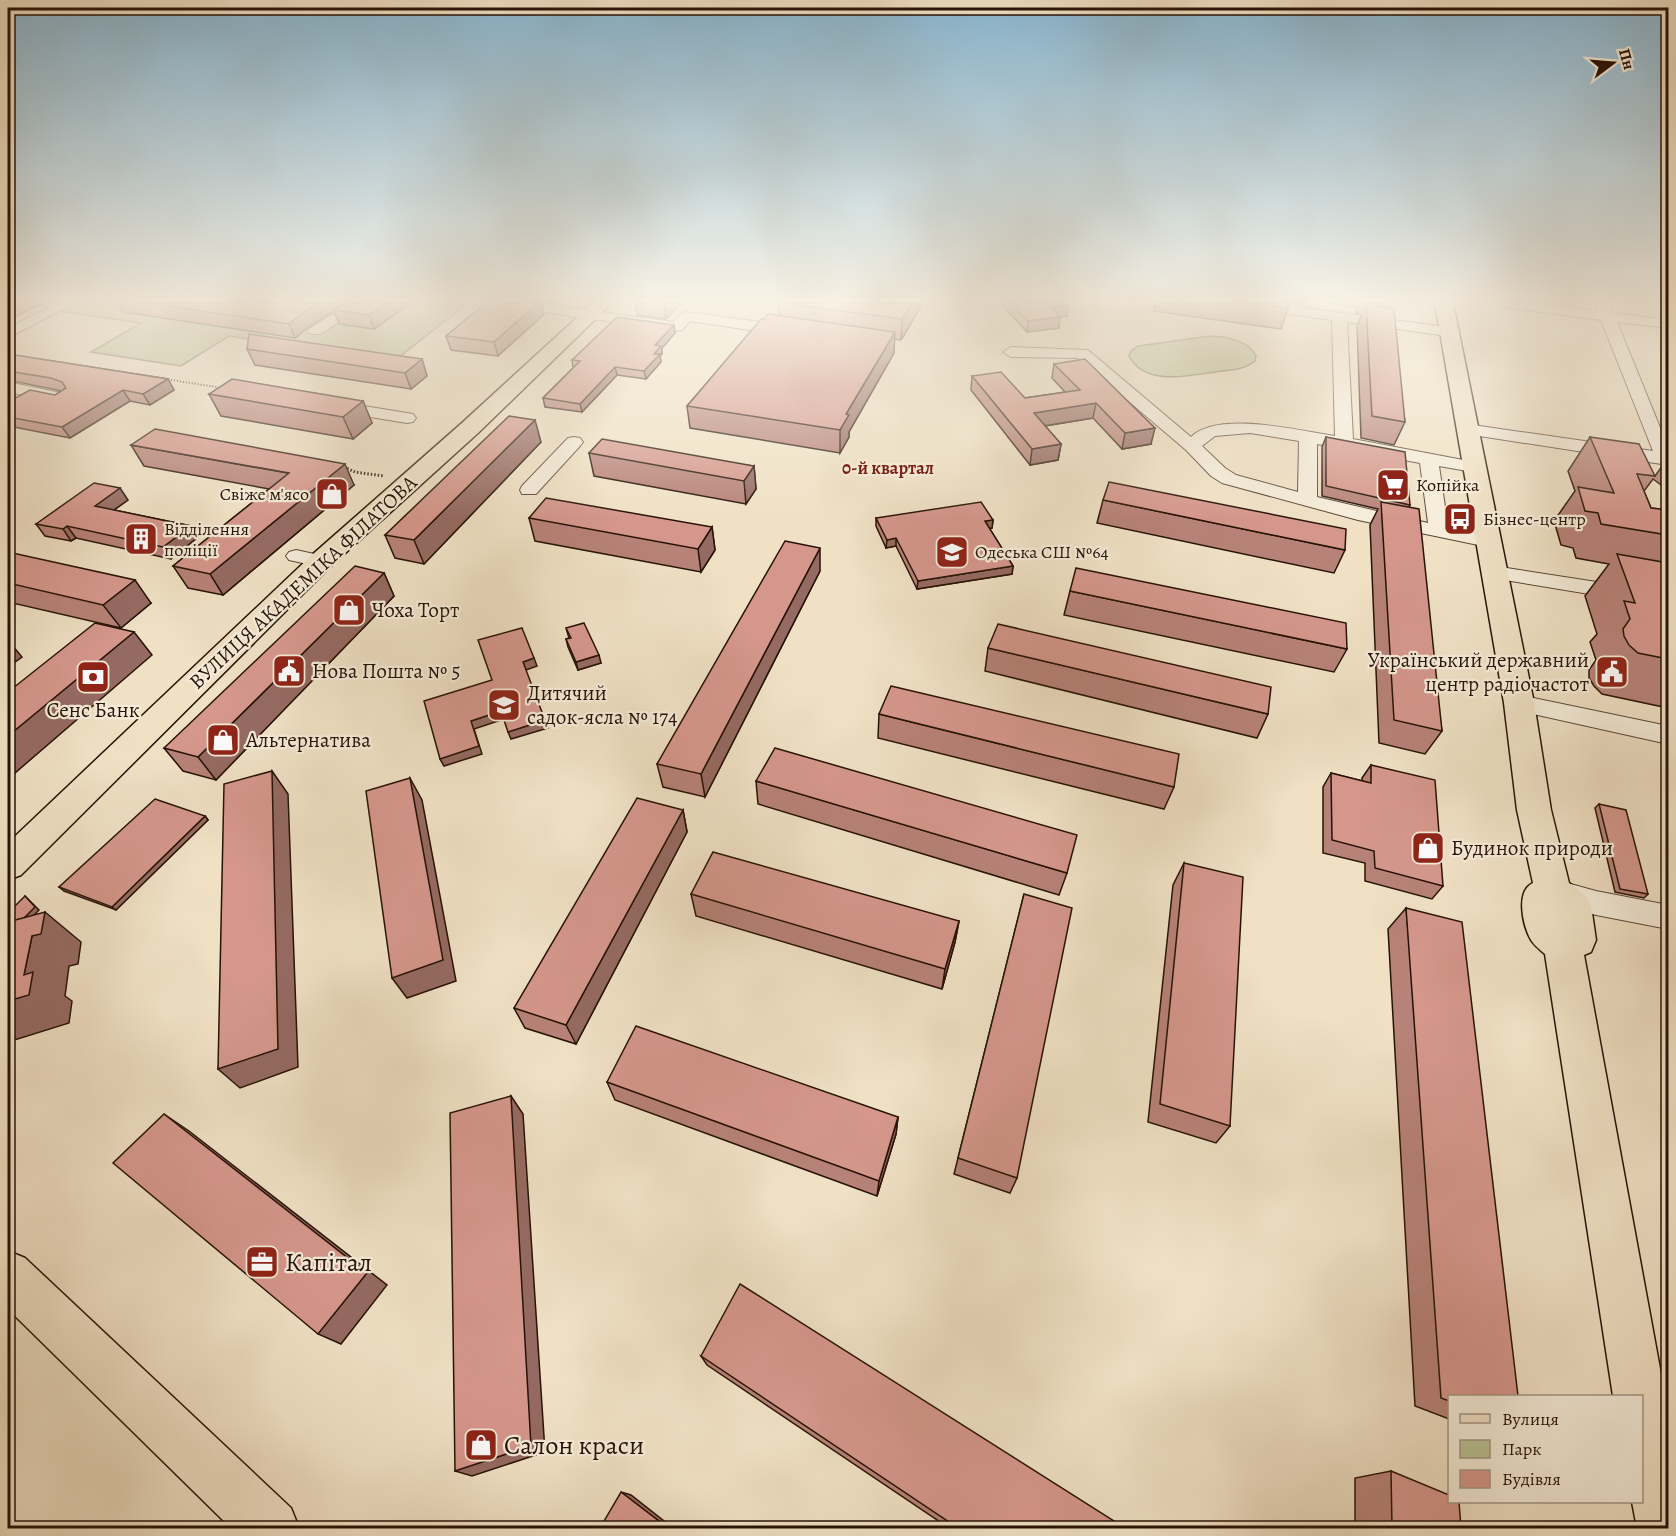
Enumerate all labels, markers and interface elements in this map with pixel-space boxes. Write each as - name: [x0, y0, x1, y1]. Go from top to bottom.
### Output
- north arrow: [1583, 33, 1643, 93]
- text: Пн: [1613, 46, 1640, 72]
- district label: 0-й квартал: [842, 456, 934, 480]
- supermarket icon: Копійка: [1375, 467, 1411, 503]
- street label: ВУЛИЦЯ АКАДЕМІКА ФІЛАТОВА: [183, 468, 424, 695]
- place label: Копійка: [1416, 473, 1480, 497]
- shop icon: Свіже м'ясо: [314, 476, 350, 512]
- place label: Свіже м'ясо: [220, 482, 309, 506]
- bus stop icon: Бізнес-центр: [1442, 501, 1478, 537]
- place label: Бізнес-центр: [1483, 507, 1586, 531]
- place label: Відділення поліції: [164, 517, 249, 562]
- building icon: Відділення поліції: [123, 521, 159, 557]
- school or university icon: Одеська СШ №64: [934, 534, 970, 570]
- place label: Одеська СШ №64: [975, 540, 1109, 564]
- shop icon: Чоха Торт: [331, 592, 367, 628]
- place label: Чоха Торт: [372, 596, 459, 624]
- place label: Український державний центр радіочастот: [1368, 646, 1589, 698]
- public building icon: Нова Пошта № 5: [271, 653, 307, 689]
- public building icon: Український державний центр радіочастот: [1594, 654, 1630, 690]
- place label: Нова Пошта № 5: [312, 657, 461, 685]
- bank icon: Сенс Банк: [75, 659, 111, 695]
- place label: Дитячий садок-ясла № 174: [527, 679, 678, 731]
- school or university icon: Дитячий садок-ясла № 174: [486, 687, 522, 723]
- place label: Сенс Банк: [46, 696, 140, 724]
- shop icon: Альтернатива: [205, 722, 241, 758]
- place label: Альтернатива: [245, 726, 371, 754]
- shop icon: Будинок природи: [1410, 830, 1446, 866]
- place label: Будинок природи: [1451, 834, 1613, 862]
- office icon: Капітал: [244, 1244, 280, 1280]
- place label: Капітал: [285, 1245, 372, 1280]
- legend: [1448, 1395, 1643, 1503]
- text: Вулиця: [1502, 1407, 1559, 1431]
- shop icon: Салон краси: [463, 1427, 499, 1463]
- place label: Салон краси: [504, 1428, 644, 1463]
- text: Парк: [1502, 1437, 1542, 1461]
- text: Будівля: [1502, 1467, 1561, 1491]

